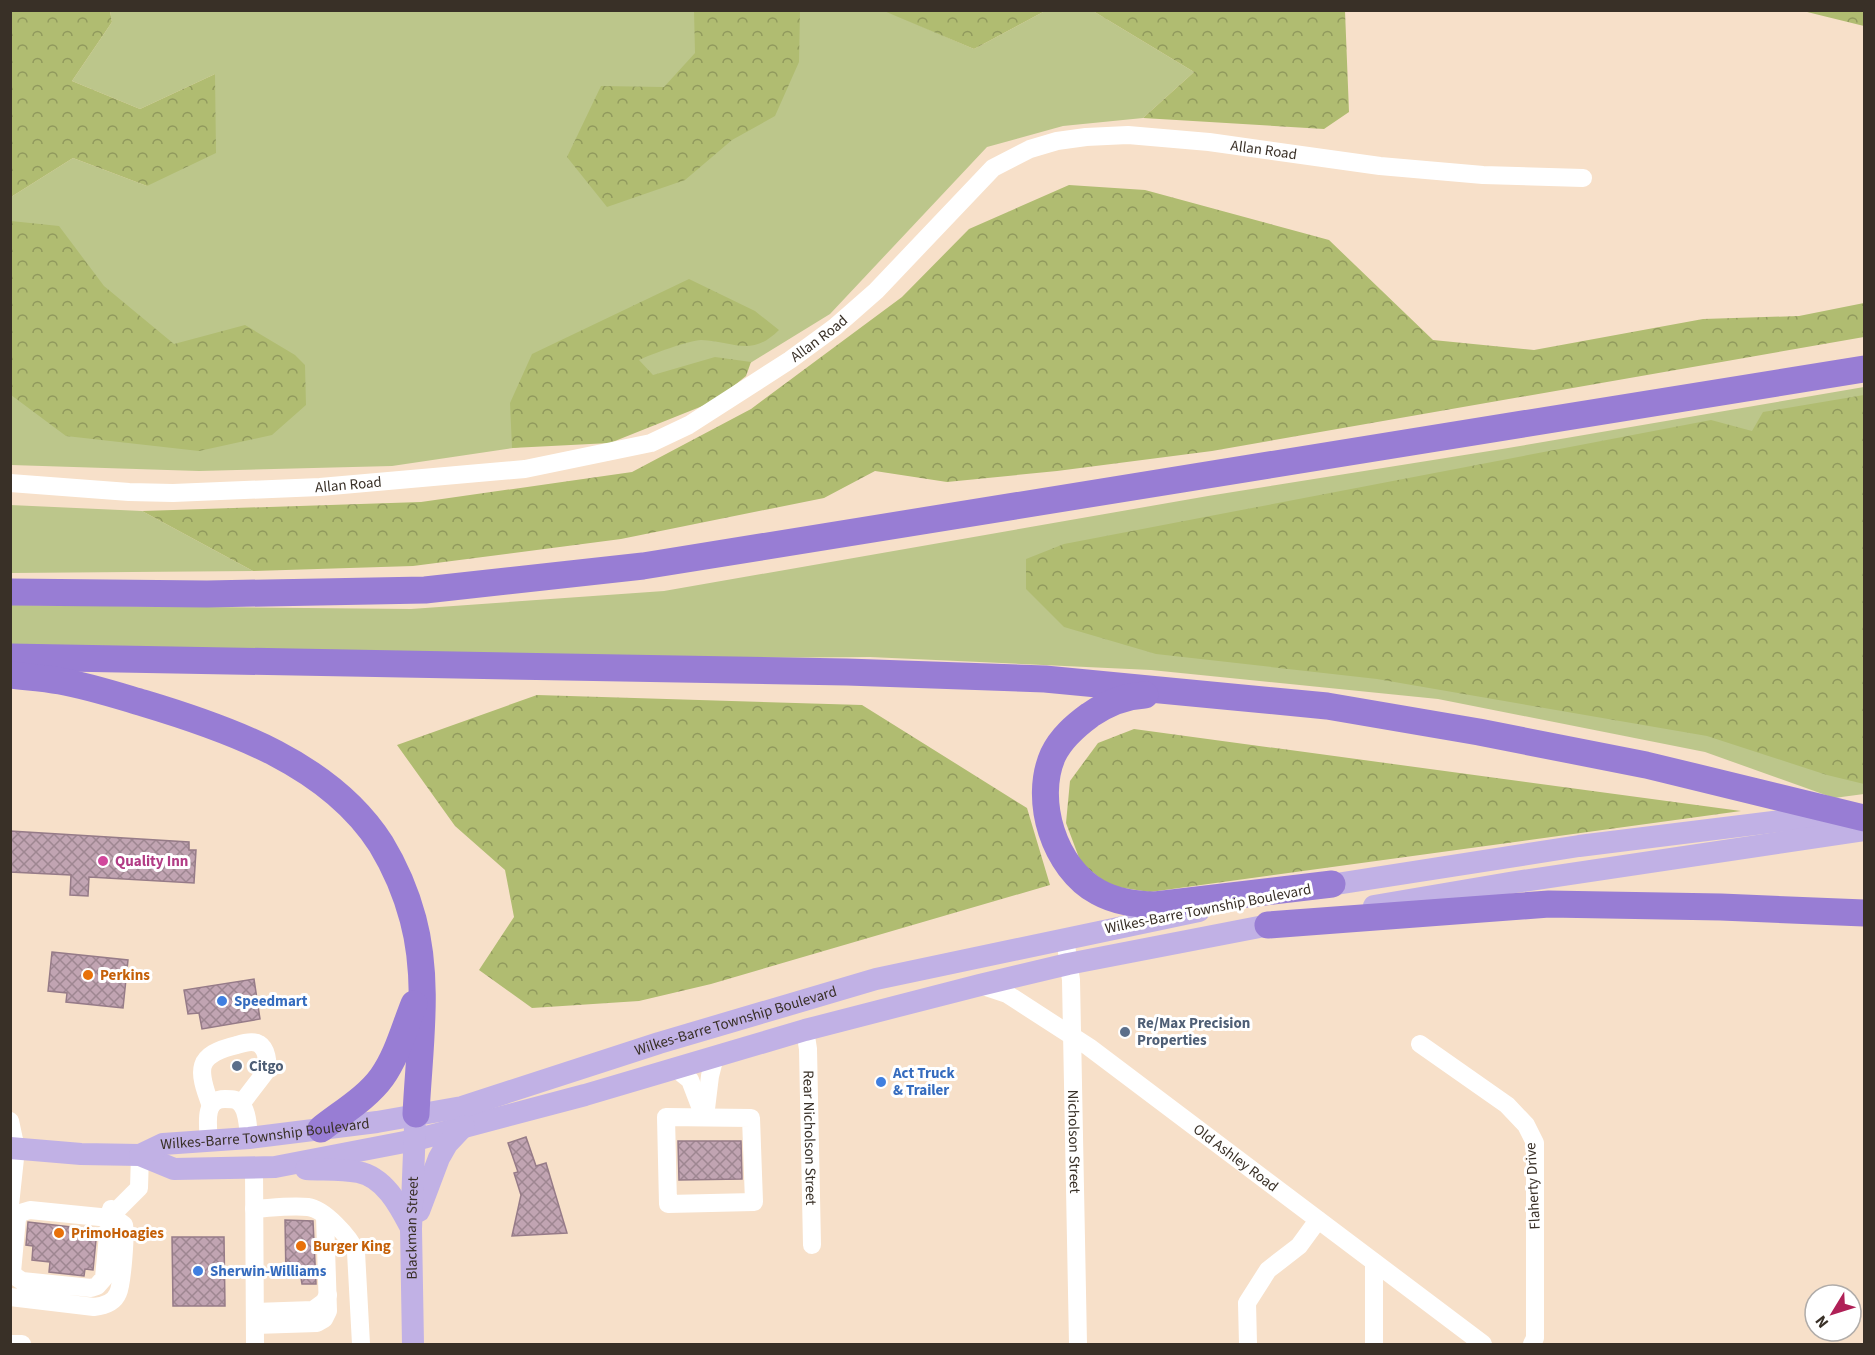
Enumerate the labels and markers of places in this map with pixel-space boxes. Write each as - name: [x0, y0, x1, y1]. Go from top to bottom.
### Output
- place label: Quality Inn: [115, 851, 188, 872]
- marker: Quality Inn: [96, 854, 110, 868]
- place label: Perkins: [100, 965, 150, 986]
- marker: Perkins: [81, 968, 95, 982]
- place label: Speedmart: [234, 991, 308, 1012]
- marker: Speedmart: [215, 994, 229, 1008]
- place label: Re/Max Precision Properties: [1137, 1013, 1250, 1051]
- marker: Re/Max Precision Properties: [1118, 1025, 1132, 1039]
- place label: Citgo: [249, 1056, 284, 1077]
- marker: Citgo: [230, 1059, 244, 1073]
- place label: Act Truck & Trailer: [892, 1063, 955, 1101]
- marker: Act Truck & Trailer: [874, 1075, 888, 1089]
- place label: PrimoHoagies: [71, 1223, 164, 1244]
- marker: PrimoHoagies: [52, 1226, 66, 1240]
- place label: Burger King: [313, 1236, 391, 1257]
- marker: Burger King: [294, 1239, 308, 1253]
- place label: Sherwin-Williams: [210, 1261, 327, 1282]
- marker: Sherwin-Williams: [191, 1264, 205, 1278]

